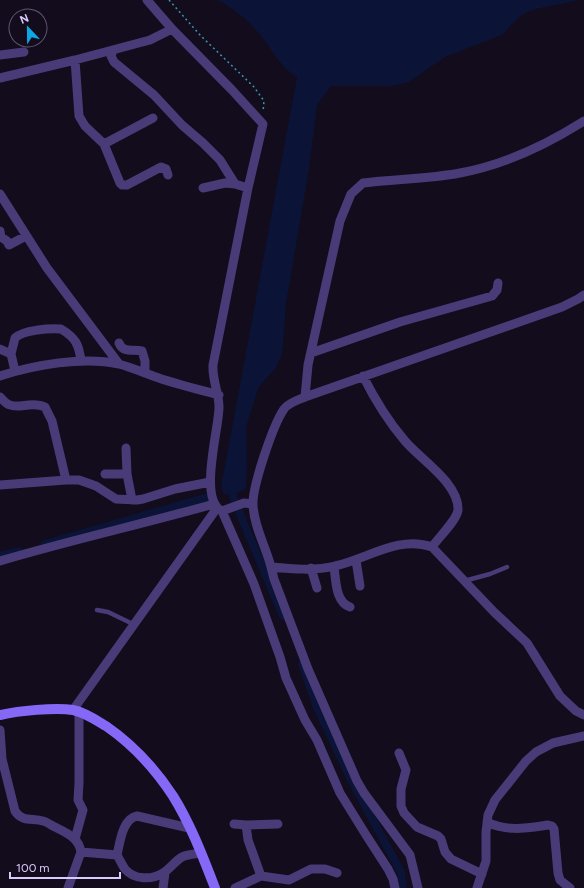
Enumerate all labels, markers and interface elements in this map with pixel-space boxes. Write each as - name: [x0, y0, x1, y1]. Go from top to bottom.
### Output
- north arrow: [8, 8, 48, 48]
- text: N: [18, 12, 31, 27]
- scale bar: [10, 854, 120, 880]
- text: 100 m: [16, 861, 50, 875]

